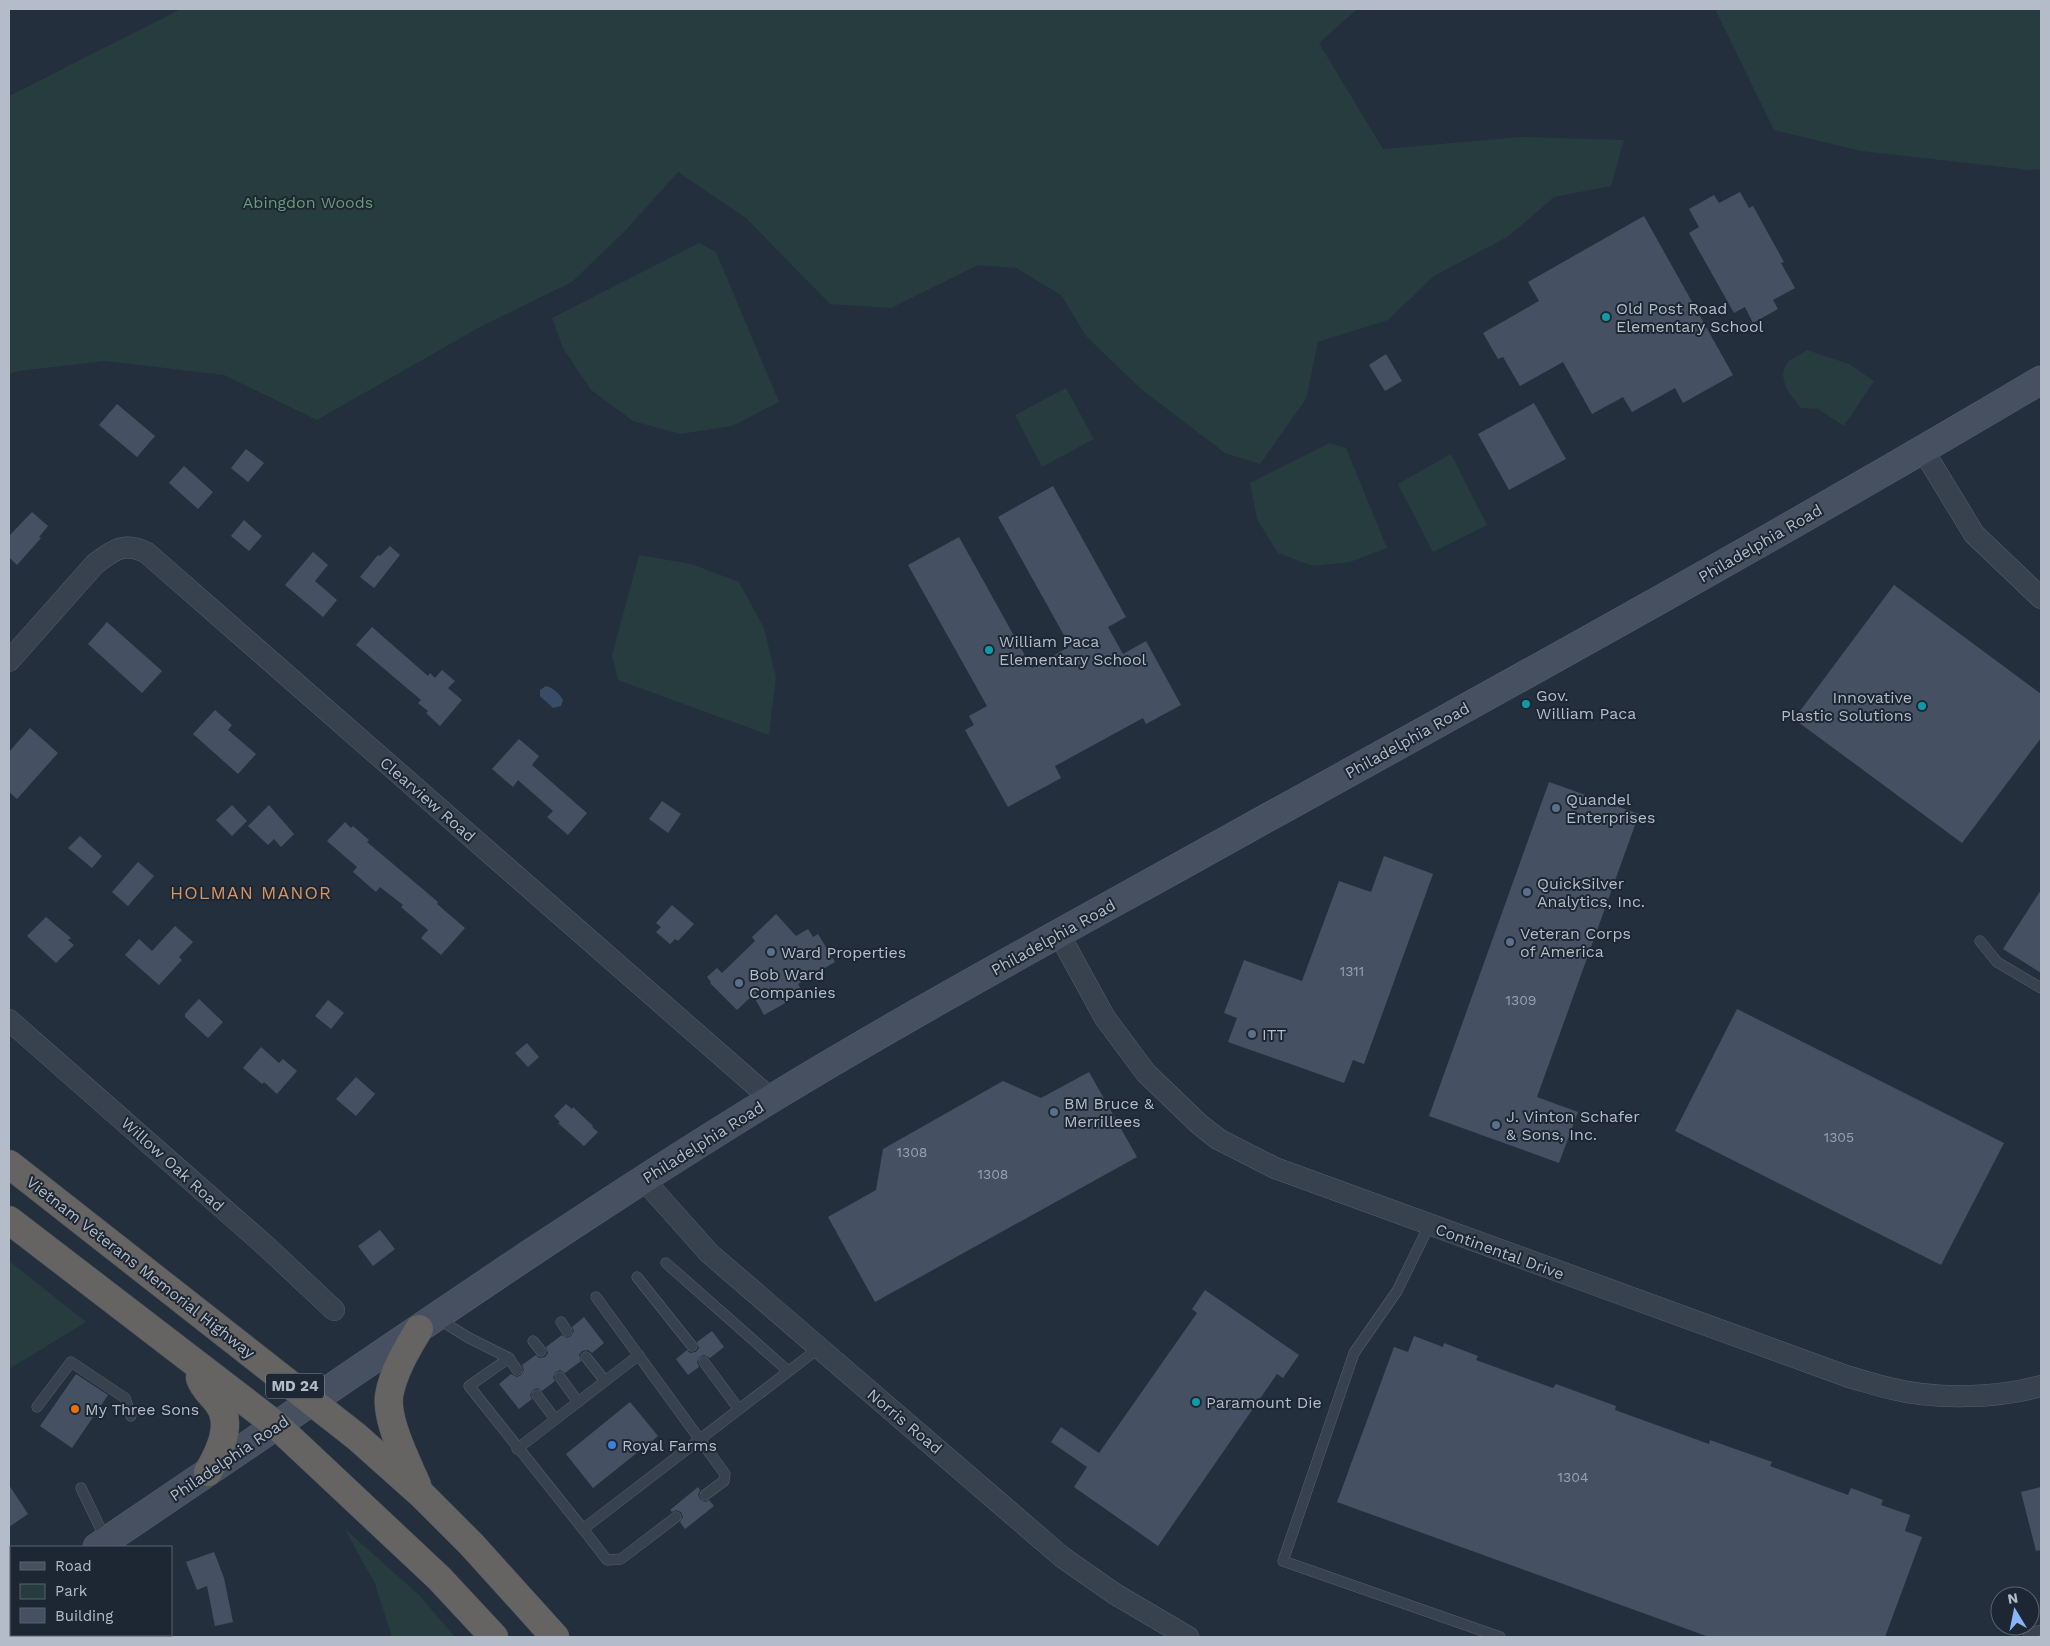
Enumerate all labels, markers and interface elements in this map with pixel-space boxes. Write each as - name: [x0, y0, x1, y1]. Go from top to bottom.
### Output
- park label: Abingdon Woods: [243, 193, 373, 212]
- place label: Old Post Road Elementary School: [1616, 299, 1764, 336]
- marker: Old Post Road Elementary School: [1600, 311, 1612, 323]
- street label: Philadelphia Road: [1695, 500, 1825, 587]
- place label: William Paca Elementary School: [999, 632, 1147, 669]
- marker: William Paca Elementary School: [983, 644, 995, 656]
- place label: Gov. William Paca: [1536, 686, 1636, 723]
- place label: Innovative Plastic Solutions: [1781, 688, 1912, 725]
- street label: Philadelphia Road: [1342, 698, 1473, 783]
- marker: Gov. William Paca: [1520, 698, 1532, 710]
- marker: Innovative Plastic Solutions: [1916, 700, 1928, 712]
- street label: Clearview Road: [376, 753, 479, 846]
- place label: Quandel Enterprises: [1566, 790, 1655, 827]
- marker: Quandel Enterprises: [1550, 802, 1562, 814]
- place label: QuickSilver Analytics, Inc.: [1537, 874, 1645, 911]
- district label: HOLMAN MANOR: [170, 882, 332, 903]
- marker: QuickSilver Analytics, Inc.: [1521, 886, 1533, 898]
- street label: Philadelphia Road: [988, 895, 1119, 980]
- place label: Veteran Corps of America: [1520, 924, 1631, 961]
- marker: Veteran Corps of America: [1504, 936, 1516, 948]
- place label: Ward Properties: [781, 943, 906, 962]
- marker: Ward Properties: [765, 946, 777, 958]
- house number: 1311: [1340, 963, 1364, 979]
- place label: Bob Ward Companies: [749, 965, 836, 1002]
- marker: Bob Ward Companies: [733, 977, 745, 989]
- house number: 1309: [1506, 992, 1536, 1008]
- place label: ITT: [1262, 1025, 1286, 1044]
- marker: ITT: [1246, 1028, 1258, 1040]
- place label: BM Bruce & Merrillees: [1064, 1094, 1155, 1131]
- street label: Philadelphia Road: [639, 1097, 767, 1187]
- marker: BM Bruce & Merrillees: [1048, 1106, 1060, 1118]
- place label: J. Vinton Schafer & Sons, Inc.: [1506, 1107, 1640, 1144]
- street label: Willow Oak Road: [117, 1113, 228, 1215]
- marker: J. Vinton Schafer & Sons, Inc.: [1490, 1119, 1502, 1131]
- house number: 1305: [1824, 1129, 1854, 1145]
- house number: 1308: [897, 1144, 927, 1160]
- house number: 1308: [978, 1166, 1008, 1182]
- street label: Vietnam Veterans Memorial Highway: [23, 1172, 259, 1363]
- street label: Continental Drive: [1433, 1219, 1567, 1284]
- road number: MD 24: [266, 1374, 324, 1398]
- street label: Norris Road: [864, 1385, 946, 1458]
- place label: Paramount Die: [1206, 1393, 1322, 1412]
- marker: Paramount Die: [1190, 1396, 1202, 1408]
- place label: My Three Sons: [85, 1400, 199, 1419]
- marker: My Three Sons: [69, 1403, 81, 1415]
- street label: Philadelphia Road: [166, 1412, 292, 1505]
- place label: Royal Farms: [622, 1436, 717, 1455]
- marker: Royal Farms: [606, 1439, 618, 1451]
- house number: 1304: [1558, 1469, 1588, 1485]
- legend: [10, 1546, 172, 1636]
- text: Road: [55, 1557, 92, 1575]
- text: Park: [55, 1582, 88, 1600]
- north arrow: [1990, 1586, 2040, 1636]
- text: N: [2006, 1589, 2019, 1607]
- text: Building: [55, 1607, 113, 1625]

